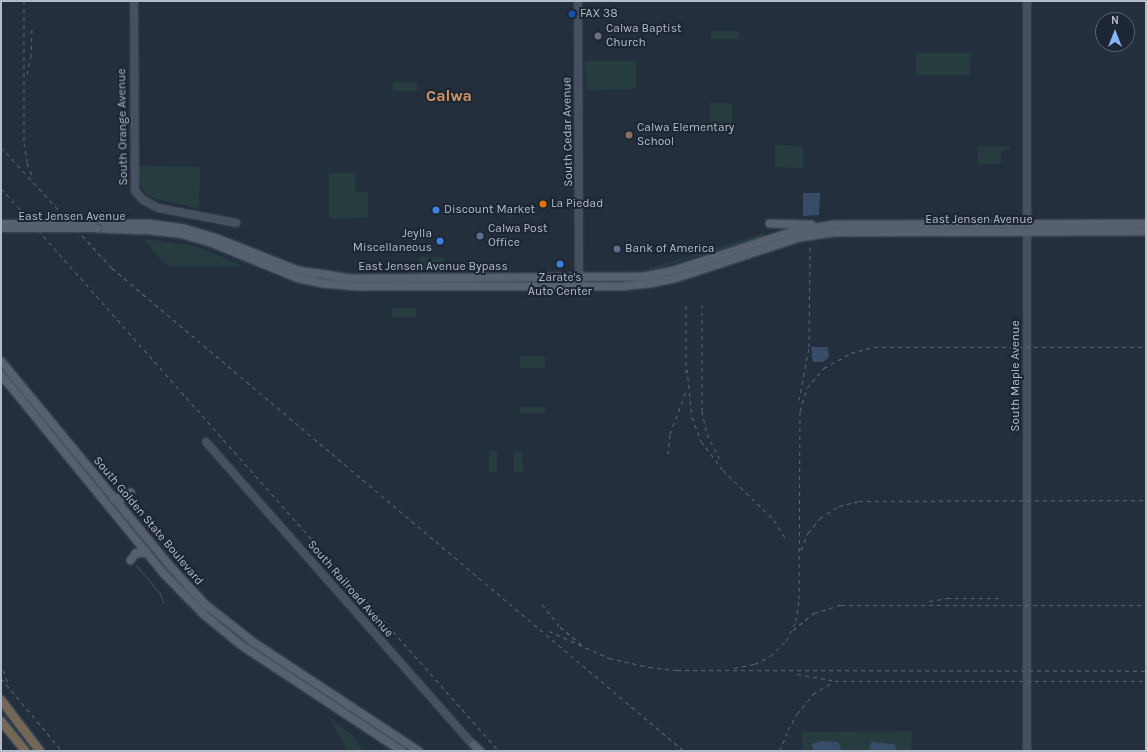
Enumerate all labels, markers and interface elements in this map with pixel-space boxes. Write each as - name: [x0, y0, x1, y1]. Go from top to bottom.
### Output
- place label: FAX 38: [580, 7, 618, 21]
- marker: FAX 38: [567, 9, 577, 19]
- north arrow: [1095, 12, 1135, 52]
- text: N: [1111, 14, 1119, 27]
- place label: Calwa Baptist Church: [606, 22, 681, 50]
- marker: Calwa Baptist Church: [593, 31, 603, 41]
- street label: South Orange Avenue: [115, 68, 131, 186]
- street label: South Cedar Avenue: [560, 77, 576, 187]
- district label: Calwa: [426, 86, 472, 106]
- place label: Calwa Elementary School: [637, 121, 734, 149]
- marker: Calwa Elementary School: [624, 130, 634, 140]
- place label: La Piedad: [551, 197, 603, 211]
- marker: La Piedad: [538, 199, 548, 209]
- place label: Discount Market: [444, 203, 535, 217]
- marker: Discount Market: [431, 205, 441, 215]
- street label: East Jensen Avenue: [18, 210, 126, 224]
- street label: East Jensen Avenue: [925, 213, 1033, 227]
- place label: Calwa Post Office: [488, 222, 547, 250]
- place label: Jeylla Miscellaneous: [353, 227, 432, 255]
- marker: Calwa Post Office: [475, 231, 485, 241]
- marker: Jeylla Miscellaneous: [435, 236, 445, 246]
- place label: Bank of America: [625, 242, 714, 256]
- marker: Bank of America: [612, 244, 622, 254]
- marker: Zarate's Auto Center: [555, 259, 565, 269]
- street label: East Jensen Avenue Bypass: [358, 260, 508, 274]
- place label: Zarate's Auto Center: [528, 271, 592, 299]
- street label: South Maple Avenue: [1009, 320, 1023, 432]
- street label: South Golden State Boulevard: [90, 454, 206, 588]
- street label: South Railroad Avenue: [304, 538, 396, 640]

